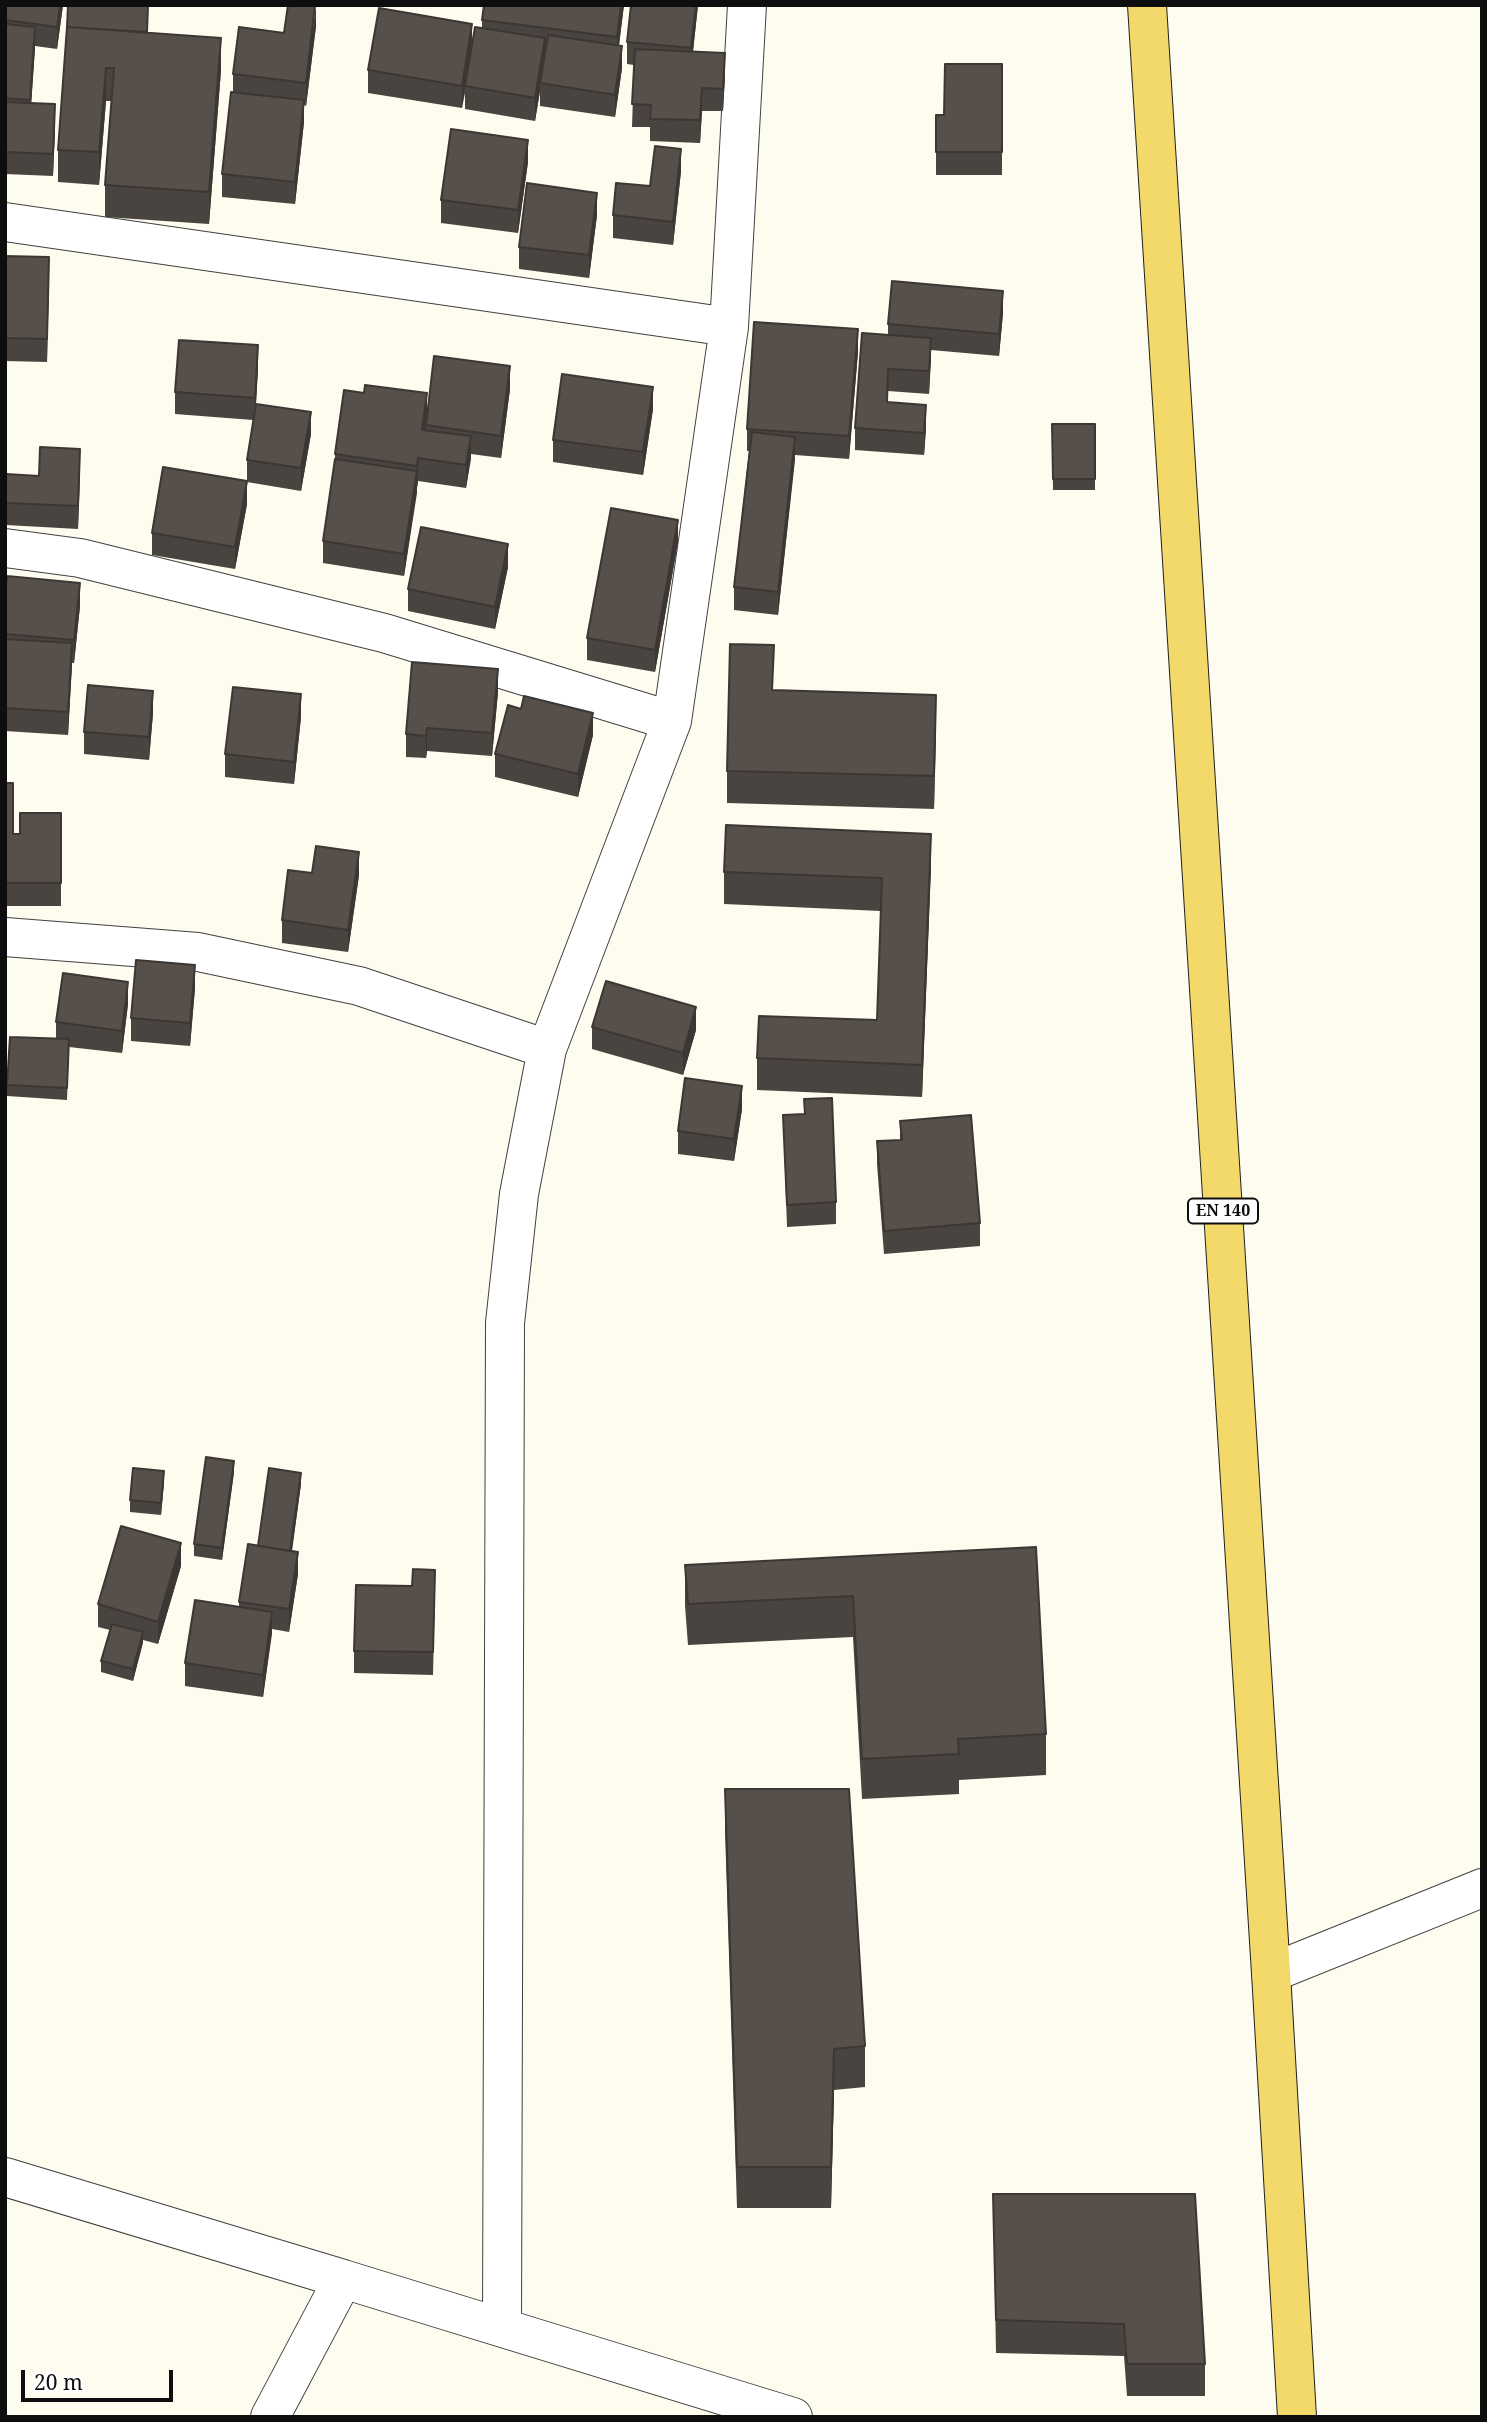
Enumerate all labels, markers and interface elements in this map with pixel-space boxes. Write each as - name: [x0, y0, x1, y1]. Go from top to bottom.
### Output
- road number: EN 140: [1188, 1198, 1258, 1224]
- scale bar: [24, 2356, 177, 2400]
- text: 20 m: [34, 2368, 83, 2396]

